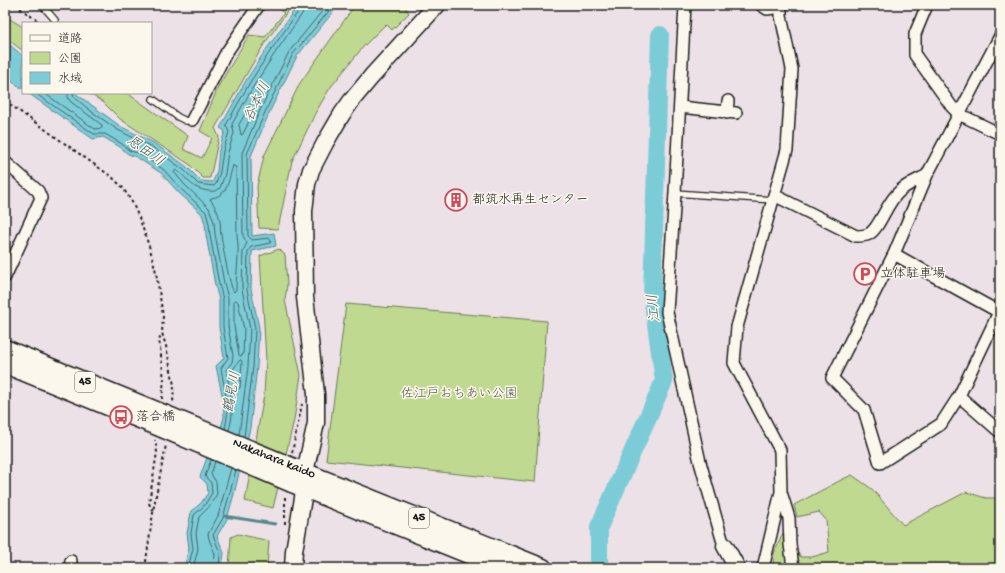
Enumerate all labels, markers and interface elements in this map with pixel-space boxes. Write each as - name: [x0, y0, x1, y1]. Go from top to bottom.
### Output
- legend: [22, 22, 152, 94]
- text: 道路: [58, 32, 82, 47]
- text: 公園: [58, 52, 82, 67]
- text: 水域: [58, 72, 82, 87]
- water label: 谷本川: [240, 79, 275, 125]
- water label: 恩田川: [123, 133, 167, 171]
- building icon: 都筑水再生センター: [443, 187, 469, 213]
- place label: 都筑水再生センター: [472, 192, 588, 208]
- parking icon: 立体駐車場: [852, 261, 878, 287]
- place label: 立体駐車場: [880, 266, 945, 282]
- water label: 江川: [645, 293, 665, 323]
- water label: 鶴見川: [220, 370, 245, 414]
- road number: 45: [75, 372, 95, 392]
- park label: 佐江戸おちあい公園: [400, 386, 518, 402]
- bus stop icon: 落合橋: [108, 404, 134, 430]
- place label: 落合橋: [136, 410, 175, 425]
- street label: Nakahara kaido: [230, 436, 318, 483]
- road number: 45: [409, 508, 429, 528]

